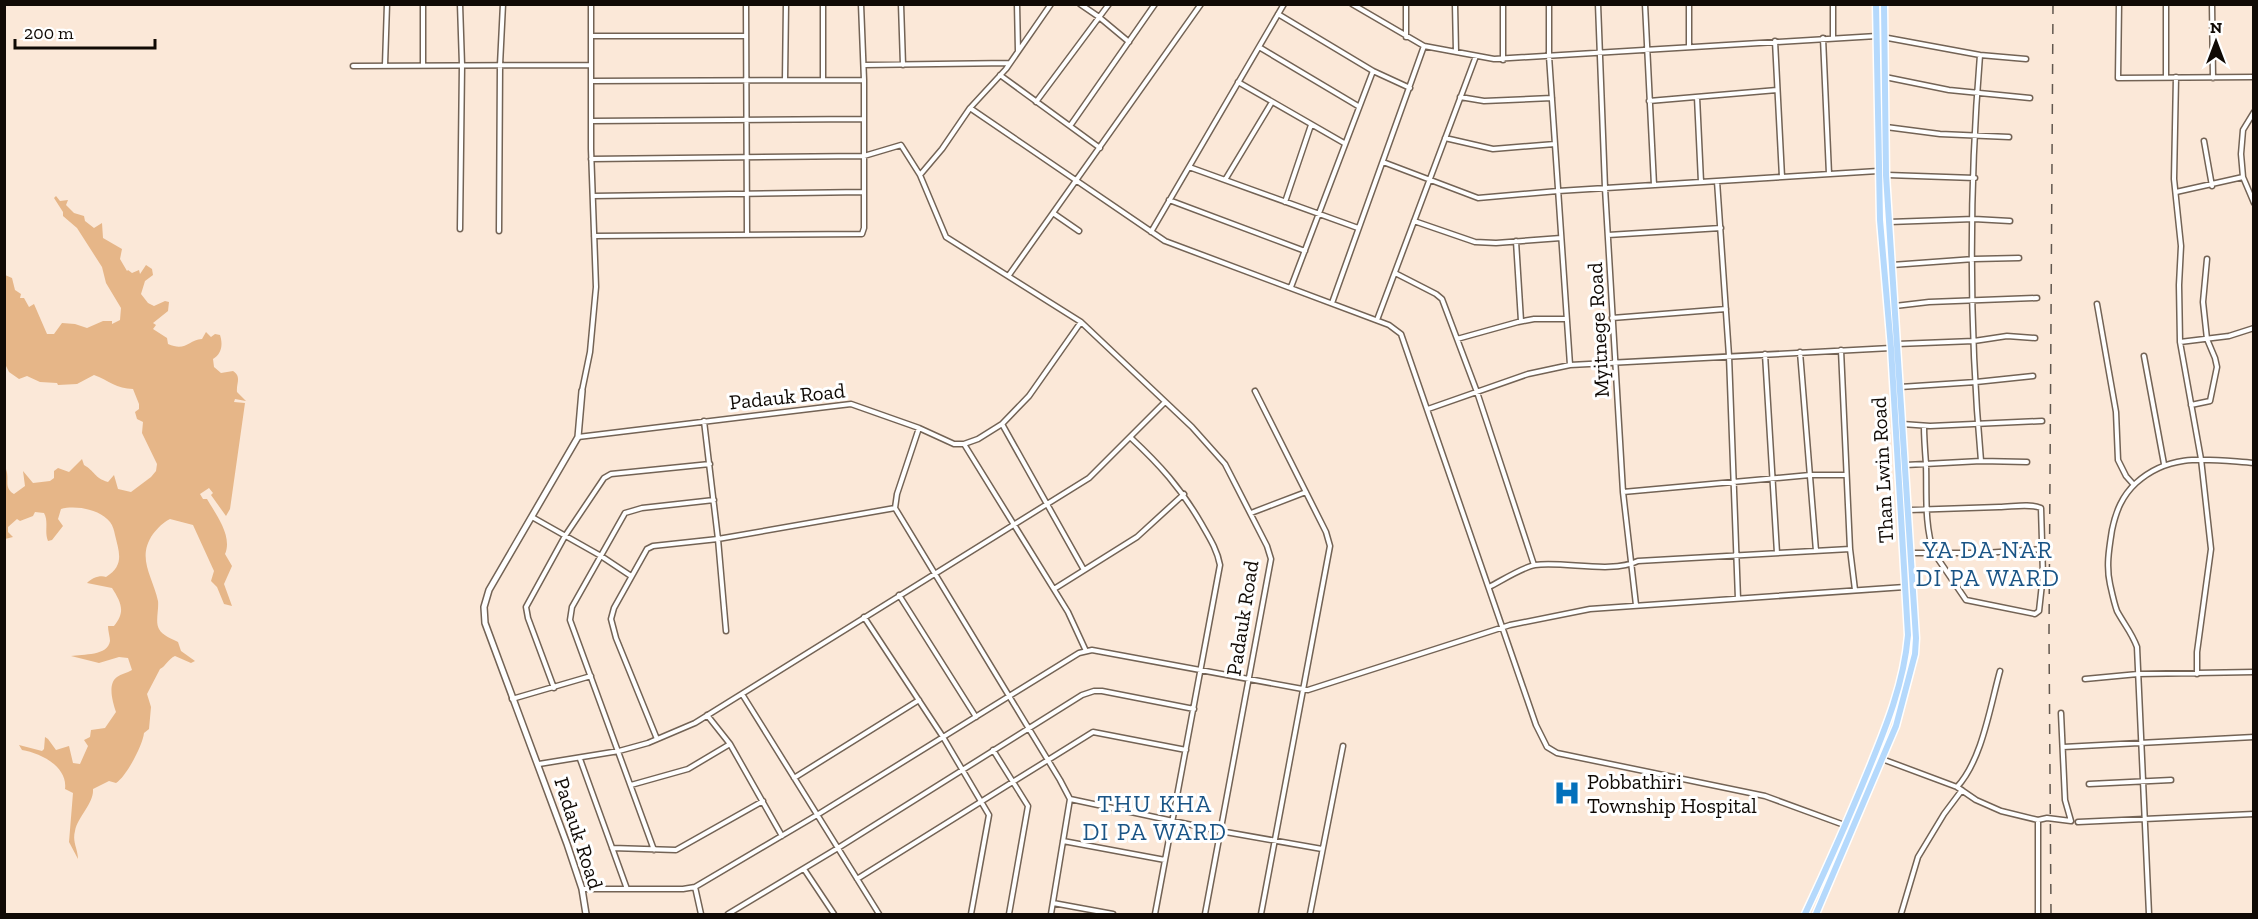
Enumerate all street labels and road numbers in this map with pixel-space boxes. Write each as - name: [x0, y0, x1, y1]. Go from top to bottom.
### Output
- street label: Myitnege Road: [1582, 261, 1614, 398]
- street label: Padauk Road: [728, 377, 847, 415]
- street label: Than Lwin Road: [1866, 396, 1898, 544]
- street label: Padauk Road: [1221, 558, 1264, 677]
- street label: Padauk Road: [549, 774, 609, 893]

